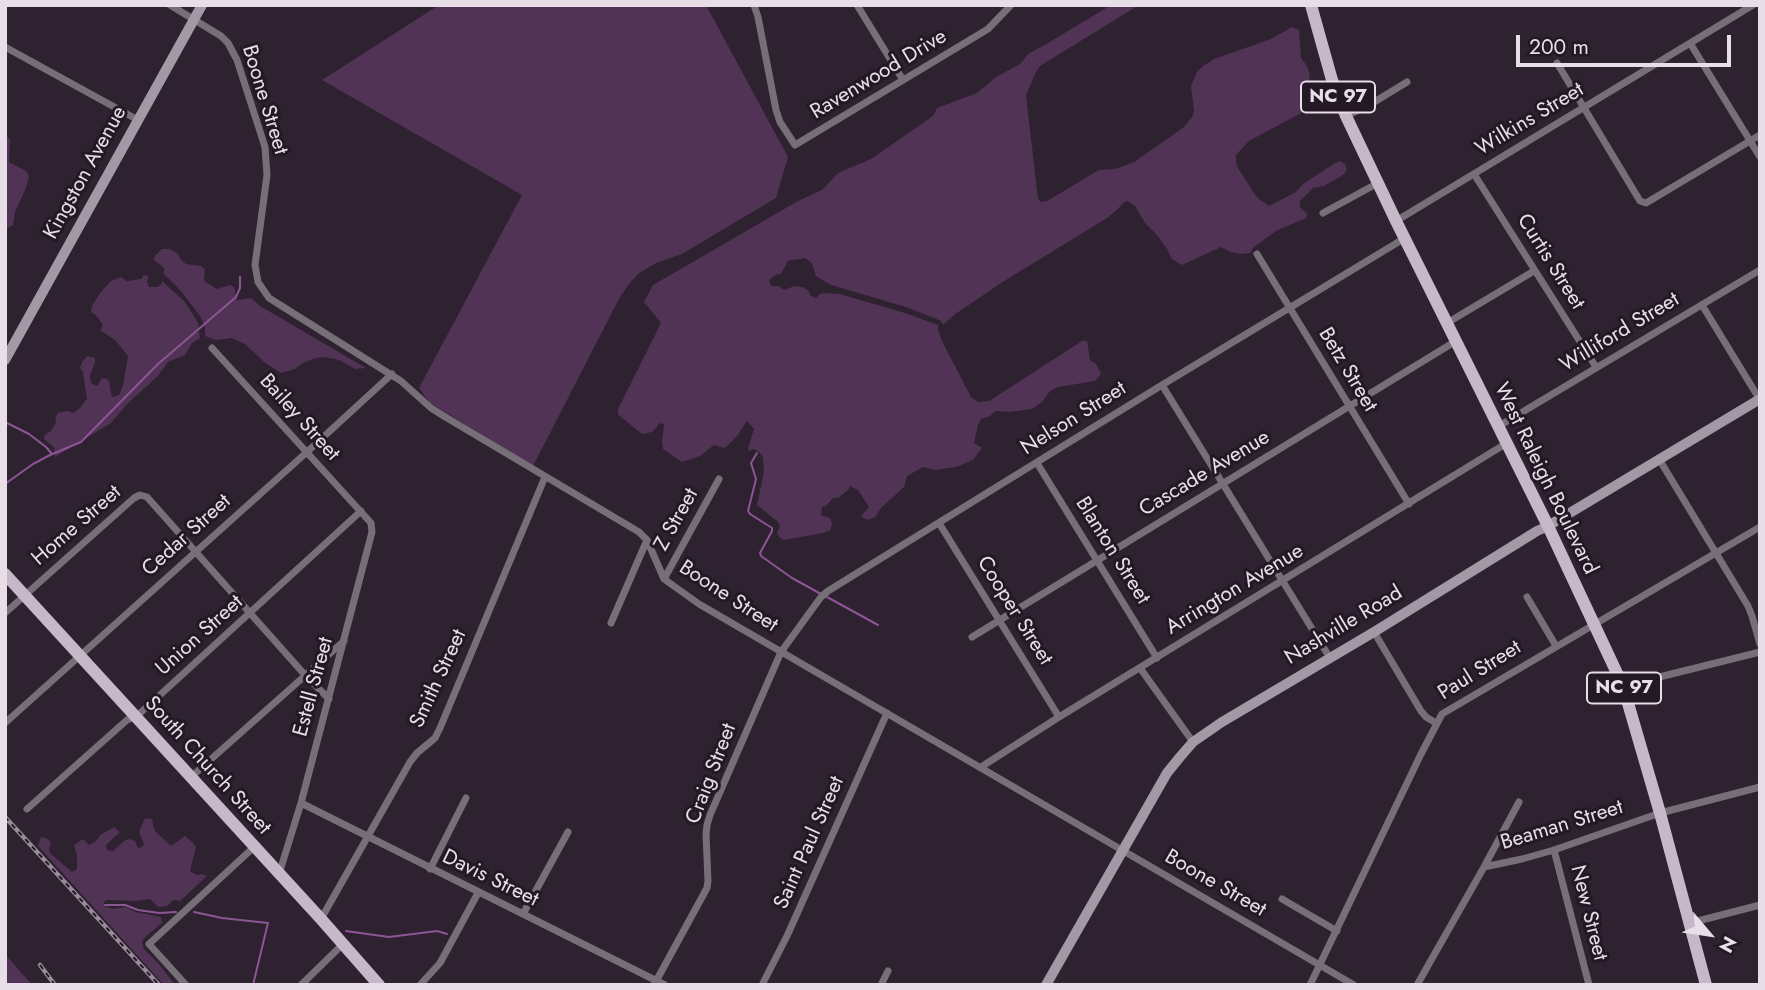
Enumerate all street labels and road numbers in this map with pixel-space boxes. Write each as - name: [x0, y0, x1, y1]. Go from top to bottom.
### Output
- street label: Ravenwood Drive: [806, 24, 952, 126]
- street label: Boone Street: [235, 42, 293, 158]
- street label: Wilkins Street: [1471, 78, 1589, 162]
- road number: NC 97: [1301, 82, 1375, 113]
- street label: Kingston Avenue: [39, 102, 133, 244]
- street label: Curtis Street: [1511, 210, 1589, 314]
- street label: Williford Street: [1556, 288, 1684, 378]
- street label: Betz Street: [1312, 323, 1382, 417]
- street label: Bailey Street: [253, 369, 345, 467]
- street label: Nelson Street: [1017, 377, 1131, 461]
- street label: West Raleigh Boulevard: [1488, 379, 1602, 579]
- street label: Cascade Avenue: [1135, 425, 1275, 523]
- street label: Home Street: [27, 480, 127, 572]
- street label: Z Street: [650, 484, 704, 556]
- street label: Cedar Street: [137, 490, 237, 582]
- street label: Blanton Street: [1069, 493, 1155, 609]
- street label: Arrington Avenue: [1162, 539, 1308, 641]
- street label: Cooper Street: [971, 552, 1057, 670]
- street label: Boone Street: [674, 556, 782, 638]
- street label: Nashville Road: [1281, 581, 1407, 671]
- street label: Union Street: [151, 590, 249, 682]
- street label: Smith Street: [405, 626, 473, 732]
- street label: Estell Street: [289, 635, 339, 739]
- street label: Paul Street: [1434, 636, 1526, 706]
- road number: NC 97: [1587, 673, 1661, 704]
- street label: South Church Street: [138, 692, 276, 840]
- street label: Craig Street: [681, 720, 743, 828]
- street label: Saint Paul Street: [769, 773, 851, 913]
- street label: Beaman Street: [1498, 795, 1626, 857]
- street label: Davis Street: [438, 845, 542, 913]
- street label: Boone Street: [1160, 845, 1270, 923]
- street label: New Street: [1564, 863, 1612, 963]

